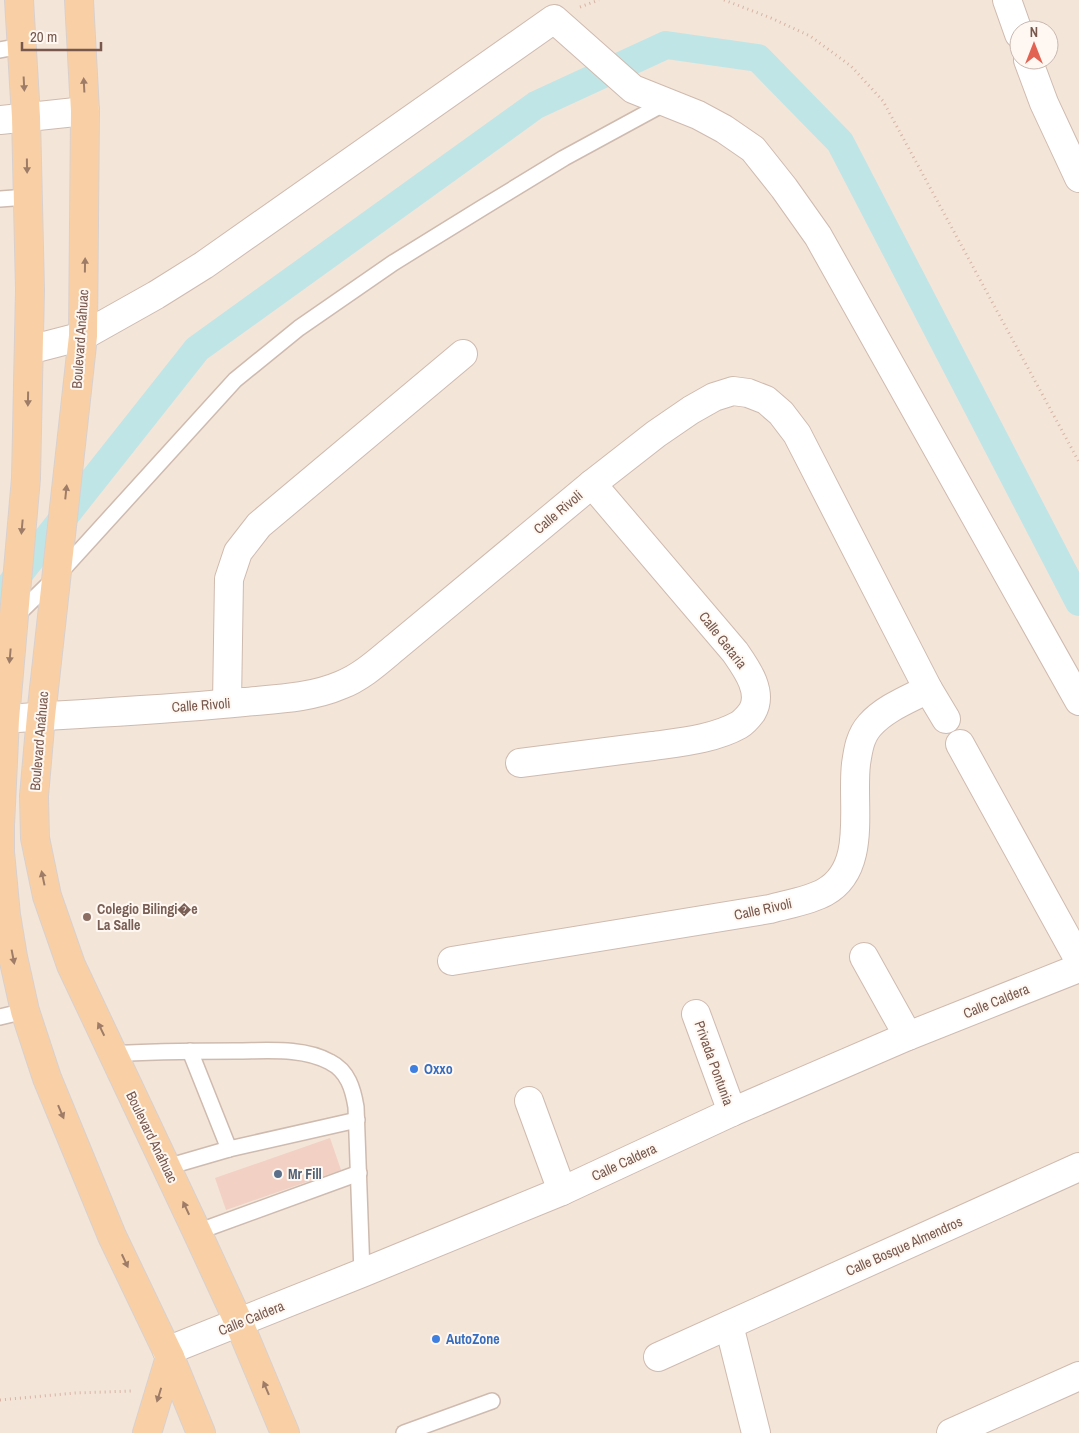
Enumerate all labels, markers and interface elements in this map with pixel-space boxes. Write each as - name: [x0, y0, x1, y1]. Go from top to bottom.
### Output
- scale bar: [22, 20, 101, 52]
- north arrow: [1009, 20, 1059, 70]
- text: N: [1030, 23, 1038, 41]
- text: 20 m: [30, 26, 57, 47]
- one-way arrow: [20, 76, 28, 92]
- one-way arrow: [79, 77, 87, 93]
- one-way arrow: [23, 158, 31, 174]
- one-way arrow: [81, 257, 89, 273]
- street label: Boulevard Anáhuac: [68, 288, 92, 389]
- one-way arrow: [24, 391, 32, 407]
- one-way arrow: [62, 483, 70, 499]
- street label: Calle Rivoli: [530, 486, 586, 538]
- one-way arrow: [18, 519, 26, 535]
- street label: Calle Getaria: [695, 608, 751, 673]
- one-way arrow: [6, 648, 14, 664]
- street label: Boulevard Anáhuac: [26, 690, 52, 791]
- street label: Calle Rivoli: [171, 694, 231, 716]
- one-way arrow: [39, 870, 47, 885]
- street label: Calle Rivoli: [732, 894, 794, 924]
- place label: Colegio Bilingi�e La Salle: [97, 900, 198, 934]
- marker: Colegio Bilingi�e La Salle: [81, 911, 93, 923]
- one-way arrow: [9, 949, 17, 964]
- street label: Calle Caldera: [960, 979, 1032, 1022]
- street label: Privada Pontunia: [690, 1018, 738, 1108]
- one-way arrow: [96, 1022, 104, 1036]
- place label: Oxxo: [424, 1060, 453, 1078]
- marker: Oxxo: [408, 1063, 420, 1075]
- street label: Boulevard Anáhuac: [122, 1088, 182, 1186]
- one-way arrow: [57, 1105, 65, 1120]
- street label: Calle Caldera: [589, 1139, 660, 1185]
- place label: Mr Fill: [288, 1165, 322, 1183]
- marker: Mr Fill: [272, 1168, 284, 1180]
- one-way arrow: [181, 1200, 190, 1215]
- street label: Calle Bosque Almendros: [843, 1212, 965, 1280]
- one-way arrow: [121, 1254, 129, 1268]
- street label: Calle Caldera: [215, 1296, 287, 1339]
- place label: AutoZone: [446, 1330, 500, 1348]
- marker: AutoZone: [430, 1333, 442, 1345]
- one-way arrow: [261, 1381, 269, 1395]
- one-way arrow: [155, 1388, 163, 1403]

